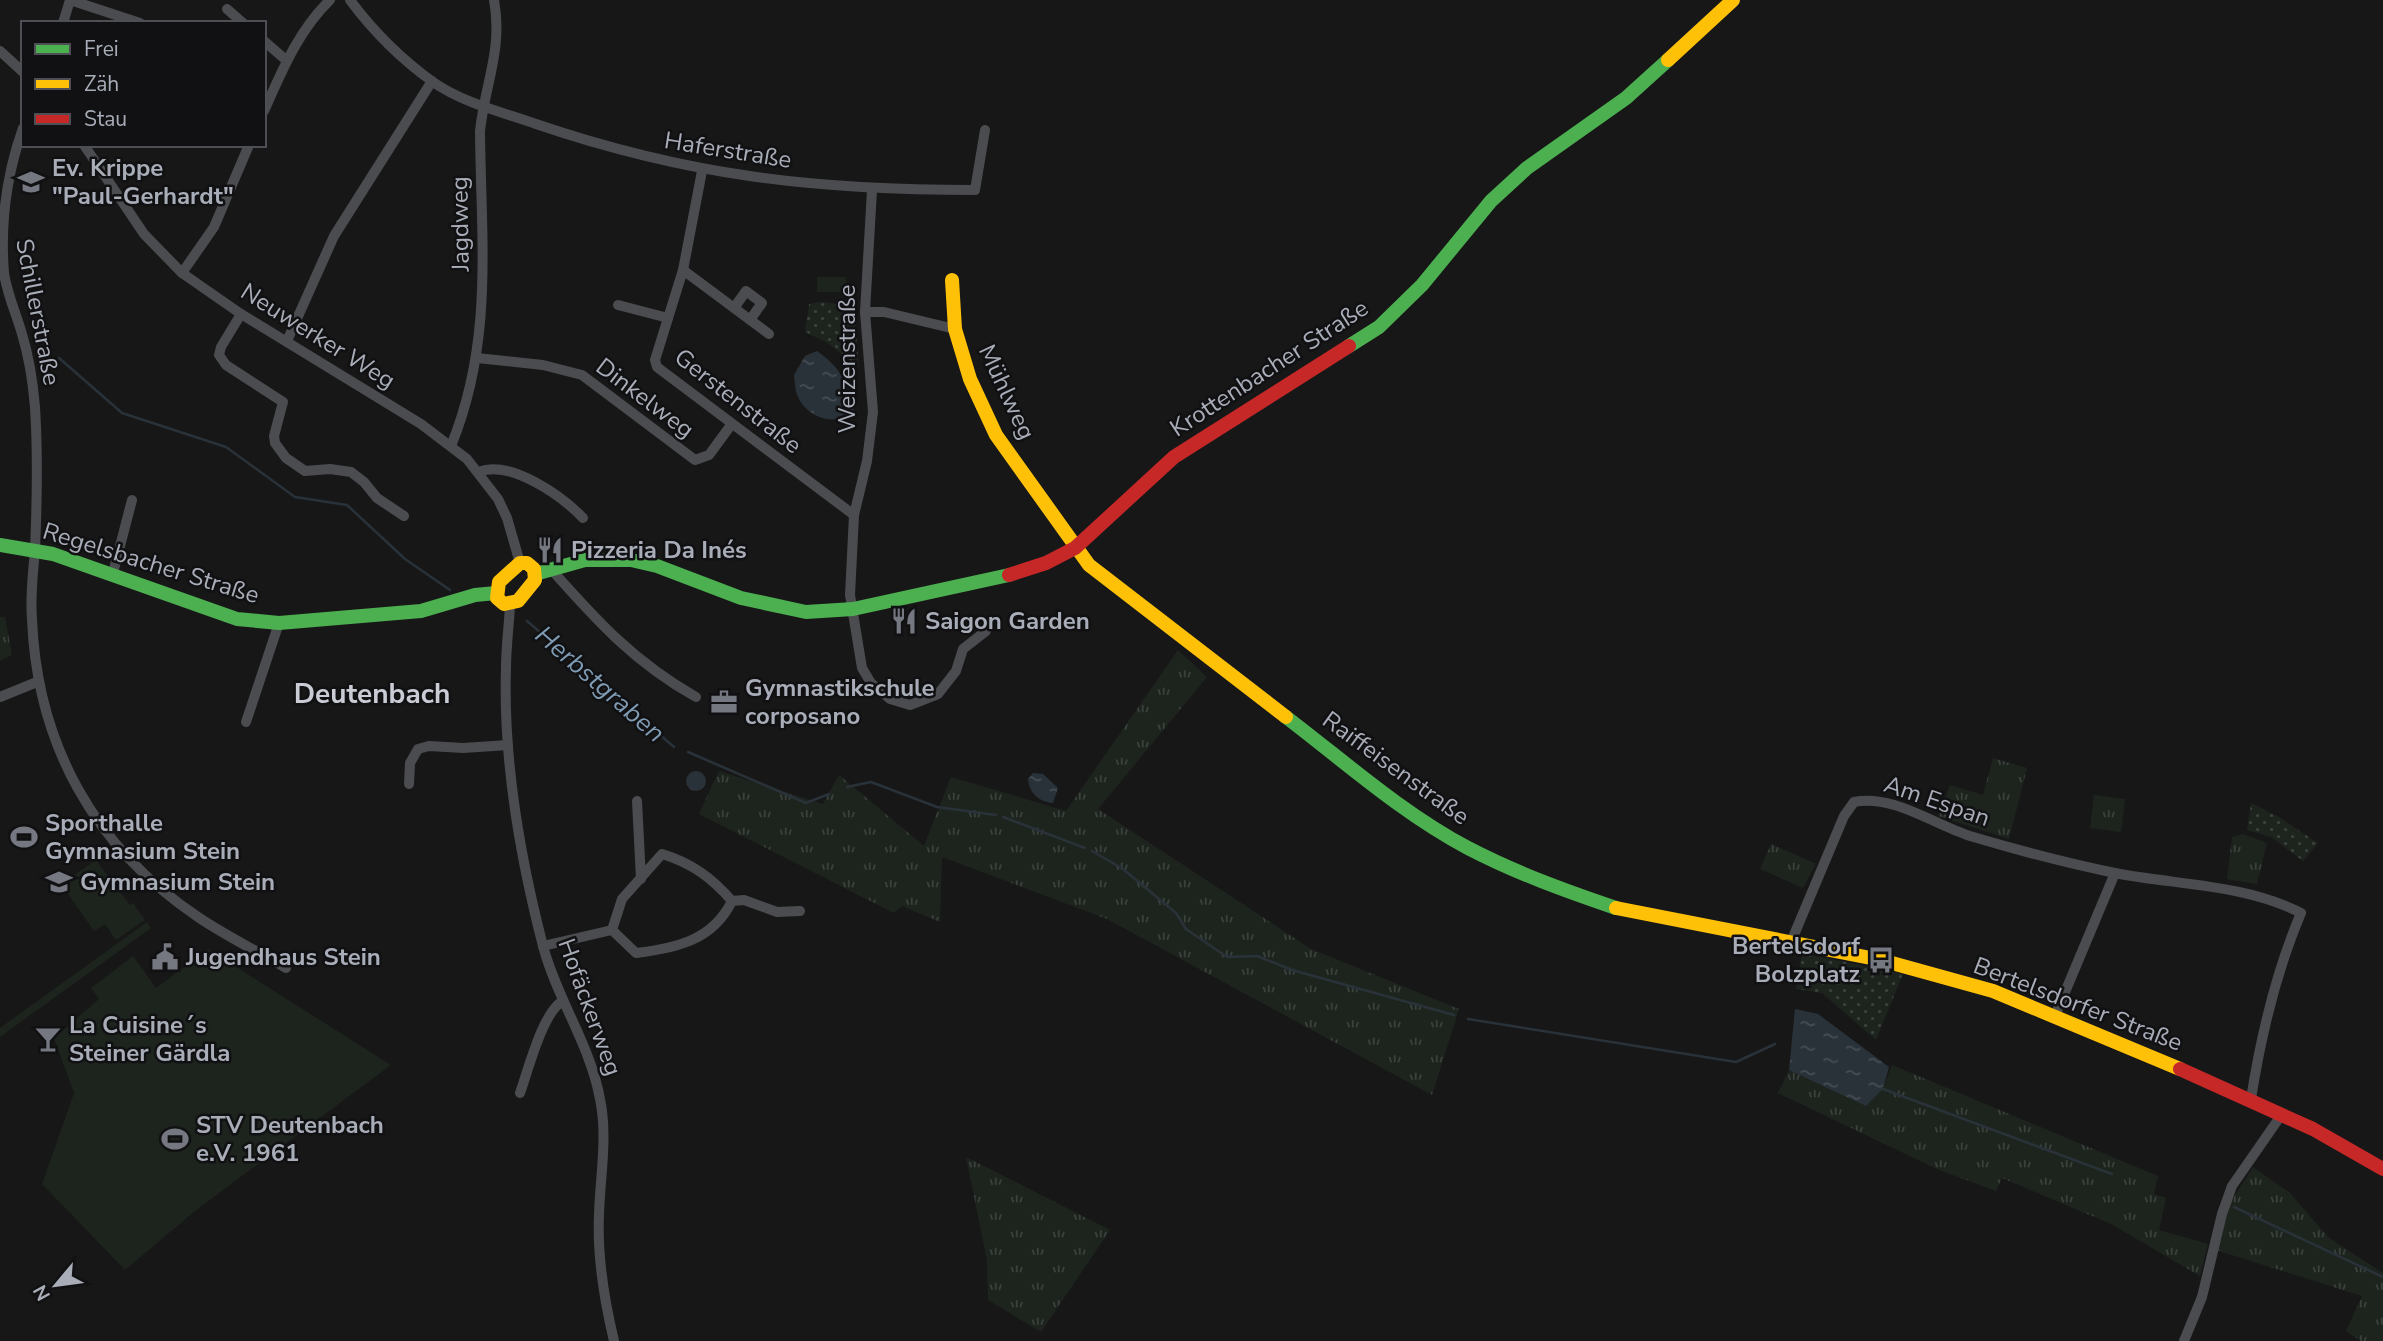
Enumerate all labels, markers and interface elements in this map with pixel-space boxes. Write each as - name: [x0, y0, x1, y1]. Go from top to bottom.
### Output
- legend: [21, 21, 266, 147]
- text: Frei: [84, 35, 119, 63]
- text: Zäh: [84, 70, 119, 98]
- text: Stau: [84, 105, 127, 133]
- street label: Haferstraße: [662, 124, 794, 176]
- place label: Ev. Krippe "Paul-Gerhardt": [52, 152, 234, 212]
- school or university icon: Ev. Krippe "Paul-Gerhardt": [16, 167, 46, 197]
- street label: Jagdweg: [443, 176, 477, 273]
- street label: Schillerstraße: [8, 236, 68, 388]
- street label: Neuwerker Weg: [235, 276, 401, 396]
- street label: Weizenstraße: [831, 284, 863, 434]
- street label: Krottenbacher Straße: [1164, 292, 1374, 444]
- street label: Mühlweg: [971, 339, 1043, 445]
- street label: Gerstenstraße: [668, 341, 808, 461]
- street label: Dinkelweg: [589, 351, 701, 445]
- street label: Regelsbacher Straße: [39, 515, 263, 611]
- place label: Pizzeria Da Inés: [571, 534, 747, 566]
- restaurant icon: Pizzeria Da Inés: [535, 535, 565, 565]
- place label: Saigon Garden: [925, 605, 1090, 637]
- restaurant icon: Saigon Garden: [889, 606, 919, 636]
- water label: Herbstgraben: [528, 618, 672, 750]
- place label: Gymnastikschule corposano: [745, 672, 935, 732]
- district label: Deutenbach: [294, 675, 450, 713]
- office icon: Gymnastikschule corposano: [709, 687, 739, 717]
- street label: Raiffeisenstraße: [1316, 704, 1476, 832]
- street label: Am Espan: [1880, 768, 1994, 834]
- place label: Sporthalle Gymnasium Stein: [45, 807, 240, 867]
- sports icon: Sporthalle Gymnasium Stein: [9, 822, 39, 852]
- place label: Gymnasium Stein: [80, 866, 275, 898]
- school or university icon: Gymnasium Stein: [44, 867, 74, 897]
- place label: Bertelsdorf Bolzplatz: [1732, 930, 1861, 990]
- street label: Hofäckerweg: [550, 934, 630, 1080]
- place label: Jugendhaus Stein: [185, 941, 381, 973]
- public building icon: Jugendhaus Stein: [150, 942, 180, 972]
- bus stop icon: Bertelsdorf Bolzplatz: [1866, 945, 1896, 975]
- street label: Bertelsdorfer Straße: [1969, 949, 2187, 1059]
- place label: La Cuisine´s Steiner Gärdla: [69, 1009, 230, 1069]
- bar icon: La Cuisine´s Steiner Gärdla: [33, 1024, 63, 1054]
- place label: STV Deutenbach e.V. 1961: [196, 1109, 384, 1169]
- sports icon: STV Deutenbach e.V. 1961: [160, 1124, 190, 1154]
- north arrow: [21, 1250, 91, 1320]
- text: N: [27, 1280, 57, 1305]

